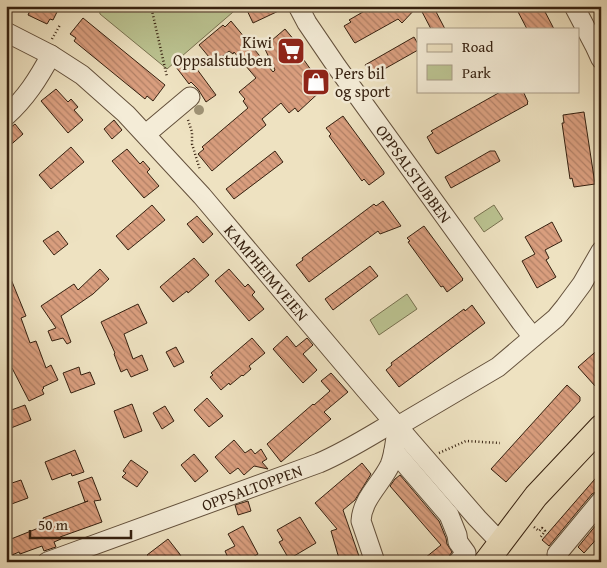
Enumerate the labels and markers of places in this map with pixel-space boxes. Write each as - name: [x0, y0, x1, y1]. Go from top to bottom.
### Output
- place label: Kiwi Oppsalstubben: [173, 30, 273, 72]
- supermarket icon: Kiwi Oppsalstubben: [276, 36, 306, 66]
- place label: Pers bil og sport: [335, 61, 390, 103]
- shop icon: Pers bil og sport: [301, 67, 331, 97]

